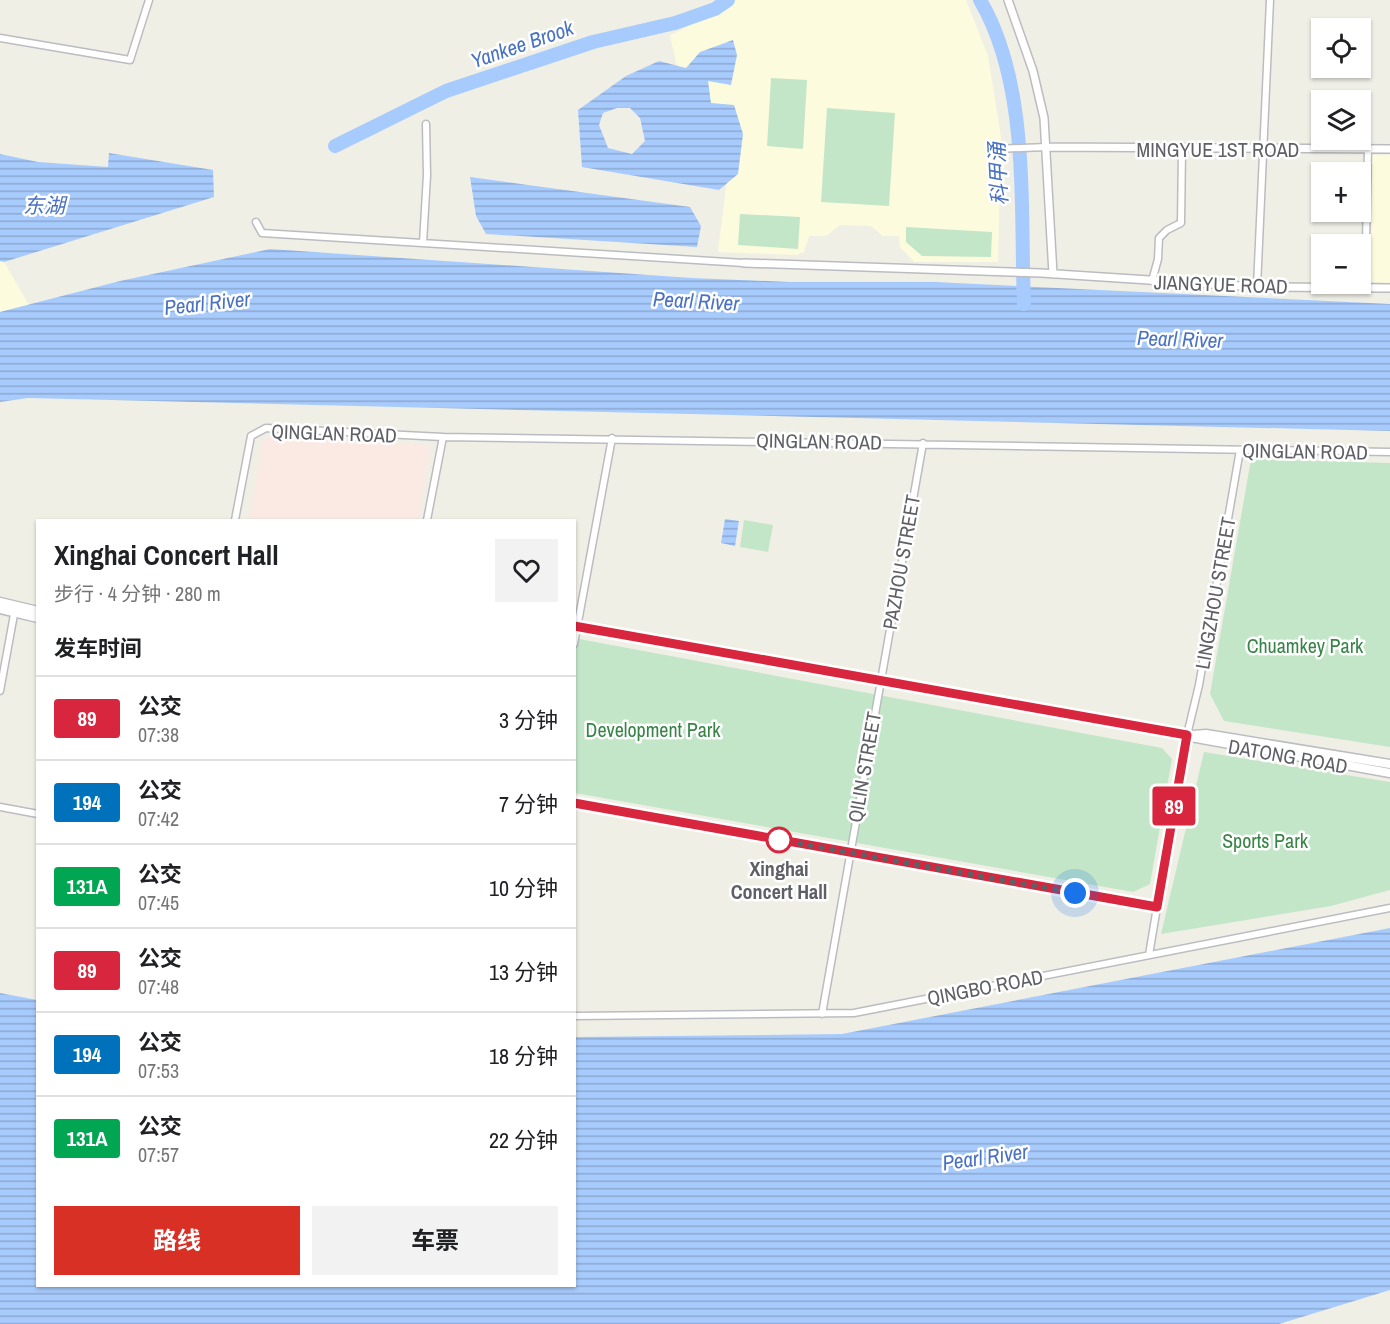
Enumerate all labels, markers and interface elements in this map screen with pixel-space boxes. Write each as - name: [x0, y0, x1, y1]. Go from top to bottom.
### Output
- water label: Yankee Brook: [467, 12, 578, 75]
- map controls: [1311, 18, 1371, 294]
- button: locate: [1311, 18, 1371, 78]
- button: layers: [1311, 90, 1371, 150]
- street label: MINGYUE 1ST ROAD: [1137, 136, 1299, 163]
- water label: 科甲涌: [982, 140, 1014, 206]
- button: +: [1311, 162, 1371, 222]
- water label: 东湖: [23, 191, 68, 220]
- button: −: [1311, 234, 1371, 294]
- street label: JIANGYUE ROAD: [1154, 268, 1288, 300]
- water label: Pearl River: [163, 284, 253, 322]
- water label: Pearl River: [652, 284, 741, 318]
- water label: Pearl River: [1136, 323, 1225, 355]
- street label: QINGLAN ROAD: [271, 417, 397, 449]
- street label: QINGLAN ROAD: [756, 426, 882, 456]
- street label: QINGLAN ROAD: [1242, 436, 1368, 466]
- street label: PAZHOU STREET: [876, 492, 926, 632]
- street label: LINGZHOU STREET: [1188, 515, 1242, 671]
- text: Xinghai Concert Hall: [54, 536, 279, 574]
- button: heart: [495, 539, 558, 602]
- text: 步行 · 4 分钟 · 280 m: [54, 580, 221, 607]
- park label: Chuamkey Park: [1247, 632, 1364, 659]
- text: 发车时间: [54, 633, 142, 663]
- text: 公交: [138, 691, 182, 721]
- text: 89: [77, 704, 97, 733]
- text: 3 分钟: [499, 705, 558, 735]
- street label: QILIN STREET: [841, 709, 887, 825]
- park label: Development Park: [586, 716, 721, 743]
- text: 07:38: [138, 721, 179, 748]
- street label: DATONG ROAD: [1226, 732, 1350, 780]
- text: 公交: [138, 775, 182, 805]
- line badge: 89: [1147, 786, 1201, 826]
- text: 194: [73, 788, 101, 817]
- text: 7 分钟: [499, 789, 558, 819]
- text: 89: [1164, 792, 1184, 821]
- text: 07:42: [138, 805, 179, 832]
- marker: Xinghai Concert Hall: [766, 827, 792, 853]
- park label: Sports Park: [1222, 827, 1309, 854]
- place label: Xinghai Concert Hall: [731, 855, 827, 905]
- text: 公交: [138, 859, 182, 889]
- text: 131A: [66, 872, 108, 901]
- text: 10 分钟: [489, 873, 558, 903]
- your location: [1060, 878, 1090, 908]
- text: 07:45: [138, 889, 179, 916]
- text: 公交: [138, 943, 182, 973]
- text: 89: [77, 956, 97, 985]
- text: 13 分钟: [489, 957, 558, 987]
- street label: QINGBO ROAD: [925, 963, 1045, 1011]
- text: 07:48: [138, 973, 179, 1000]
- text: 公交: [138, 1027, 182, 1057]
- text: 194: [73, 1040, 101, 1069]
- text: 18 分钟: [489, 1041, 558, 1071]
- text: 07:53: [138, 1057, 179, 1084]
- text: 公交: [138, 1111, 182, 1141]
- text: 131A: [66, 1124, 108, 1153]
- text: 22 分钟: [489, 1125, 558, 1155]
- water label: Pearl River: [940, 1136, 1031, 1177]
- text: 07:57: [138, 1141, 179, 1168]
- button: 路线: [54, 1206, 300, 1275]
- button: 车票: [312, 1206, 558, 1275]

